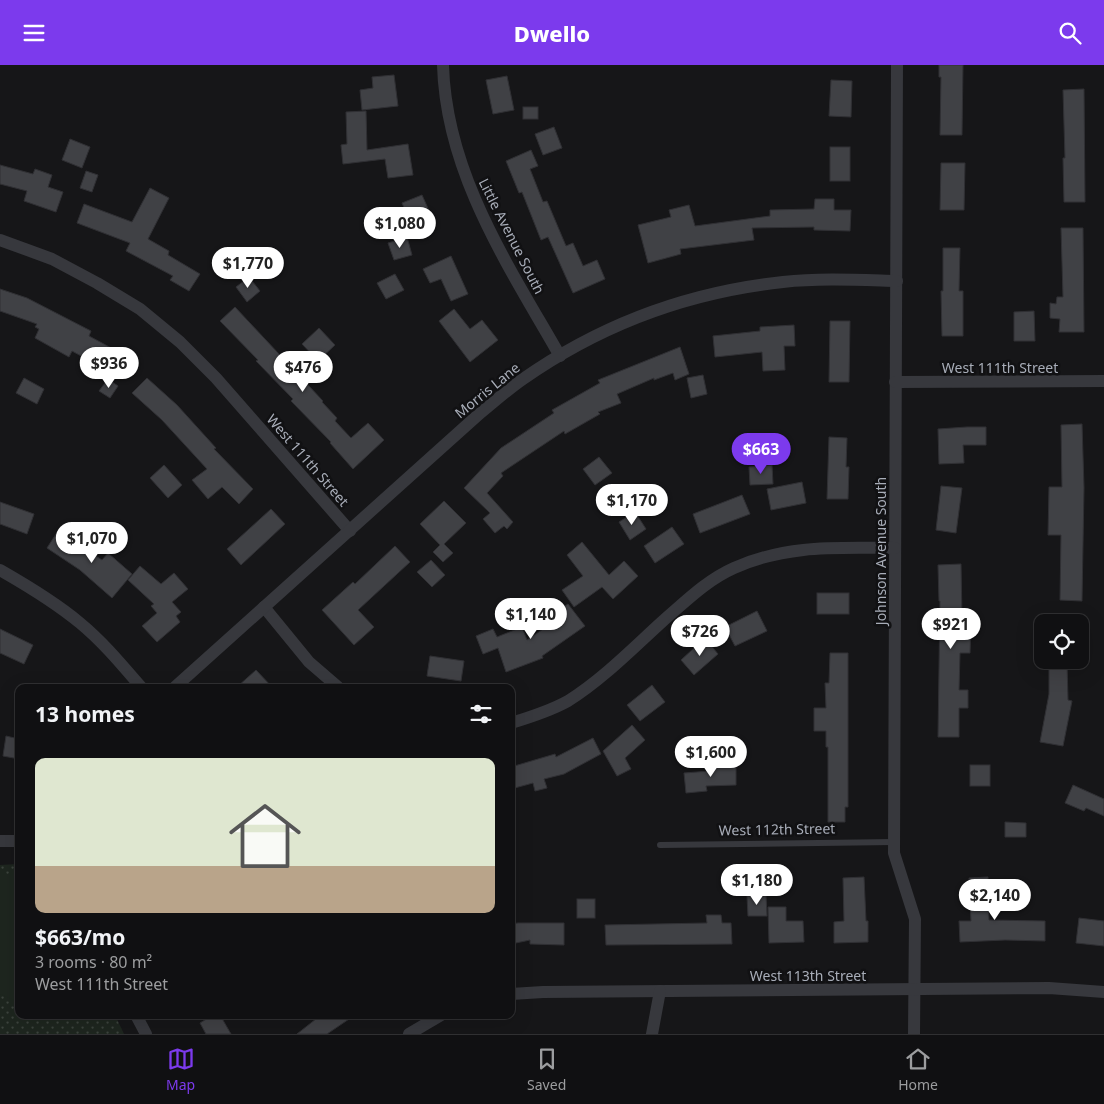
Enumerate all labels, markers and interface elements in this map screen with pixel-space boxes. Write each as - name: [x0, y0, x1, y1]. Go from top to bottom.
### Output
- text: Dwello: [514, 18, 590, 48]
- icon: menu: [20, 19, 48, 47]
- icon: search: [1056, 19, 1084, 47]
- street label: Little Avenue South: [475, 175, 549, 297]
- pin: $1,080: [359, 207, 441, 249]
- text: $1,080: [375, 212, 425, 234]
- pin: $1,770: [207, 247, 289, 289]
- text: $1,770: [223, 252, 273, 274]
- pin: $936: [79, 347, 139, 389]
- pin: $476: [273, 351, 333, 393]
- text: $936: [91, 352, 127, 374]
- text: $476: [285, 356, 321, 378]
- street label: Morris Lane: [451, 358, 524, 422]
- street label: West 111th Street: [942, 358, 1058, 377]
- street label: West 111th Street: [263, 410, 353, 510]
- pin: $663: [731, 433, 791, 475]
- text: $663: [743, 438, 779, 460]
- street label: Johnson Avenue South: [871, 477, 890, 627]
- pin: $1,170: [591, 483, 673, 526]
- text: $1,170: [607, 489, 657, 511]
- pin: $1,070: [51, 521, 133, 564]
- text: $1,070: [67, 527, 117, 549]
- pin: $1,140: [490, 597, 572, 640]
- text: $1,140: [506, 603, 556, 625]
- pin: $921: [921, 607, 981, 650]
- text: $921: [933, 613, 969, 635]
- map controls: [1034, 614, 1089, 669]
- button: locate: [1034, 614, 1089, 669]
- pin: $726: [670, 615, 730, 657]
- text: $726: [682, 620, 718, 642]
- text: 13 homes: [35, 700, 135, 728]
- icon: filters: [467, 700, 495, 728]
- pin: $1,600: [670, 735, 752, 778]
- text: $1,600: [686, 741, 736, 763]
- icon: home: [220, 791, 310, 881]
- street label: West 112th Street: [719, 818, 835, 840]
- pin: $1,180: [716, 863, 798, 906]
- text: $1,180: [732, 869, 782, 891]
- pin: $2,140: [954, 879, 1036, 921]
- text: $2,140: [970, 884, 1020, 906]
- text: $663/mo: [35, 923, 125, 951]
- text: 3 rooms · 80 m²: [35, 951, 152, 973]
- street label: West 113th Street: [750, 966, 866, 985]
- text: West 111th Street: [35, 973, 168, 995]
- tab: Map: [166, 1045, 195, 1094]
- tab: Saved: [527, 1045, 566, 1094]
- tab: Home: [898, 1045, 938, 1094]

